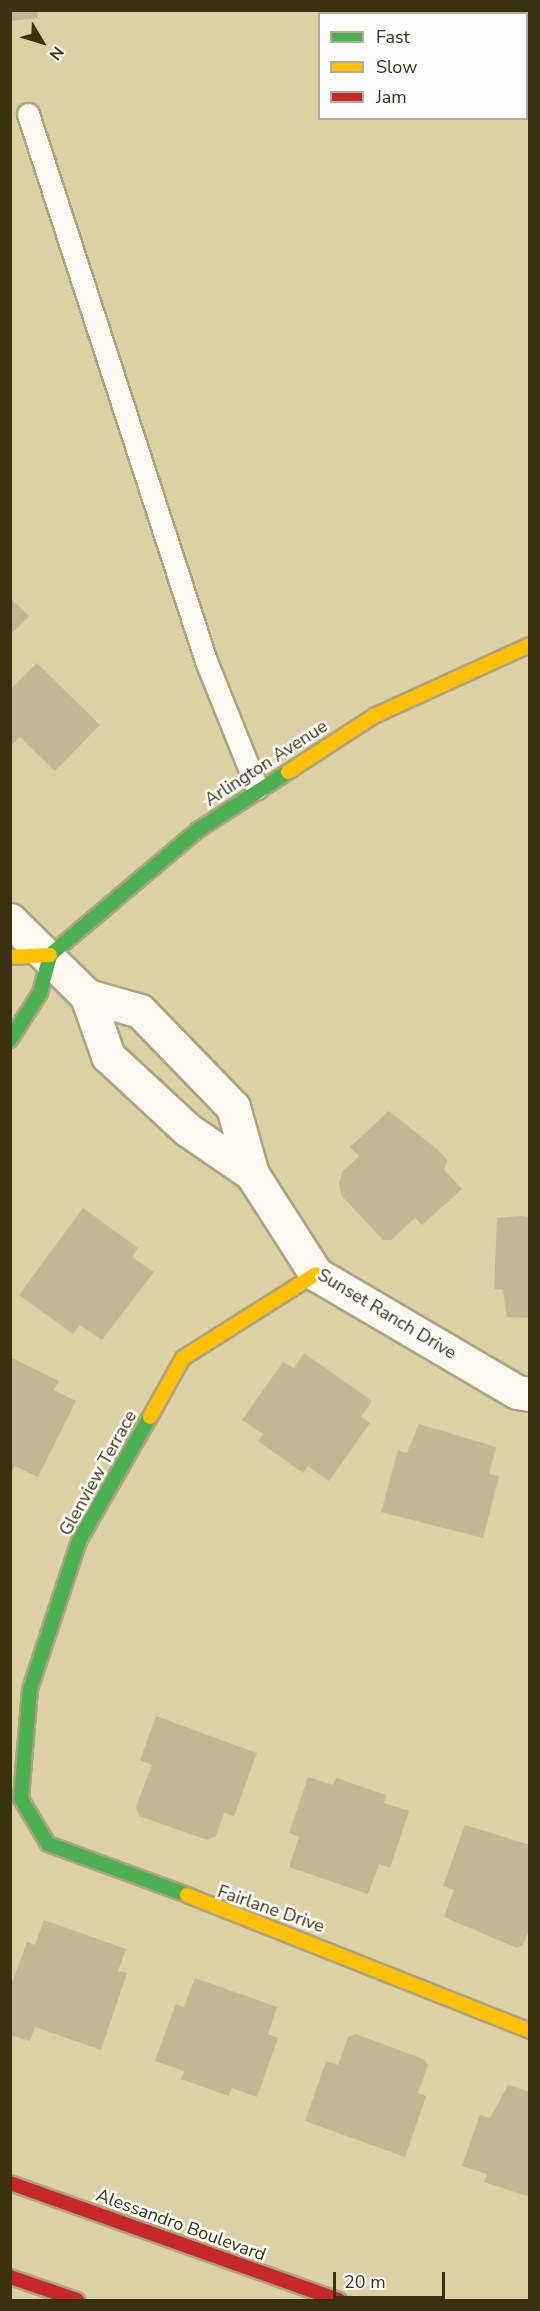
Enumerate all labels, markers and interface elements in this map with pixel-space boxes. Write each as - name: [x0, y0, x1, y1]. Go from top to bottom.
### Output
- north arrow: [12, 12, 72, 72]
- legend: [318, 12, 528, 120]
- text: Fast: [376, 25, 410, 49]
- text: N: [44, 42, 69, 65]
- text: Slow: [376, 55, 417, 79]
- text: Jam: [376, 85, 407, 109]
- street label: Arlington Avenue: [201, 715, 331, 811]
- street label: Sunset Ranch Drive: [314, 1264, 460, 1364]
- street label: Glenview Terrace: [55, 1407, 141, 1539]
- street label: Fairlane Drive: [215, 1881, 327, 1937]
- street label: Alessandro Boulevard: [93, 2184, 269, 2266]
- scale bar: [336, 2260, 448, 2298]
- text: 20 m: [344, 2270, 386, 2294]

